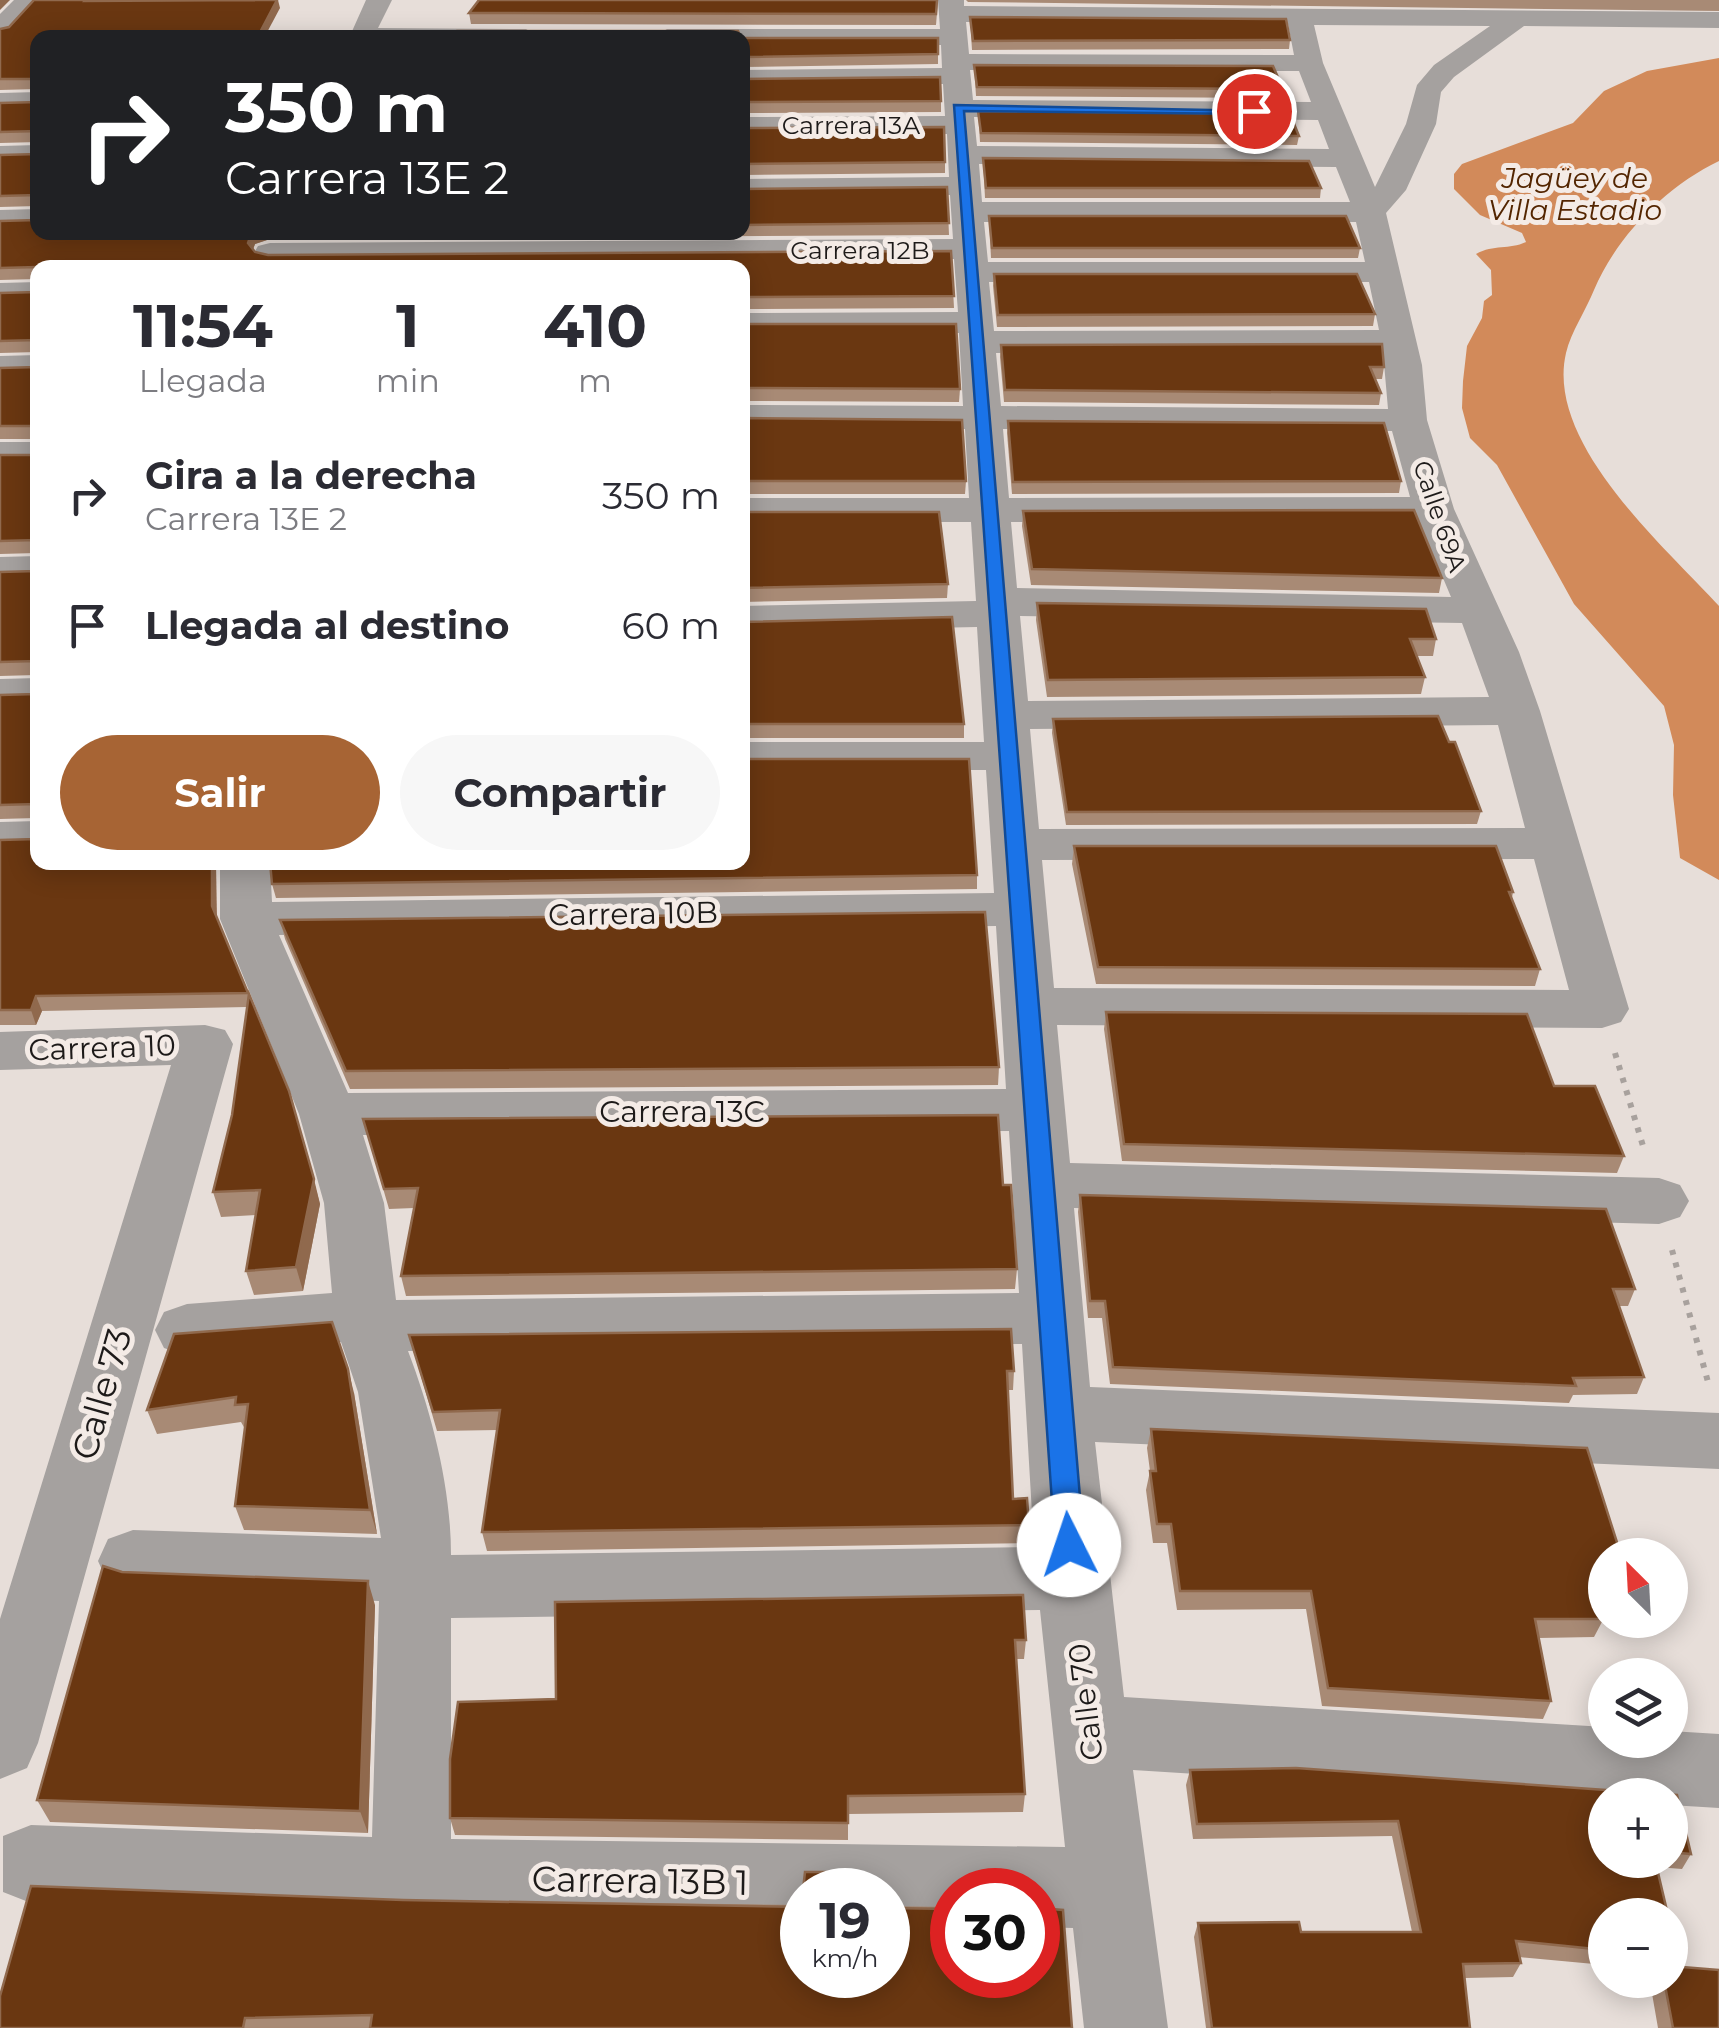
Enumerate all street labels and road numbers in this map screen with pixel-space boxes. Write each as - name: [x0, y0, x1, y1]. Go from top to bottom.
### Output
- street label: Carrera 13A: [782, 110, 920, 140]
- street label: Carrera 12B: [790, 235, 930, 265]
- street label: Calle 69A: [1407, 456, 1473, 576]
- street label: Carrera 10B: [548, 894, 718, 933]
- street label: Carrera 10: [28, 1026, 176, 1069]
- street label: Carrera 13C: [599, 1093, 765, 1130]
- street label: Calle 73: [62, 1323, 141, 1464]
- street label: Calle 70: [1060, 1641, 1111, 1763]
- street label: Carrera 13B 1: [531, 1857, 749, 1904]

